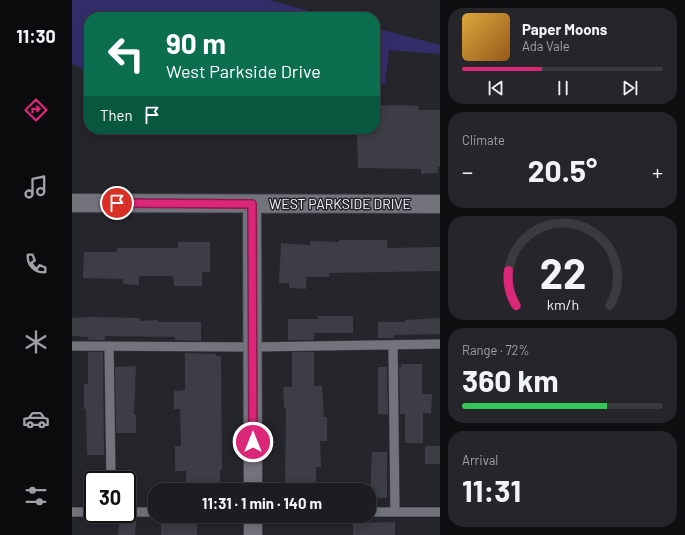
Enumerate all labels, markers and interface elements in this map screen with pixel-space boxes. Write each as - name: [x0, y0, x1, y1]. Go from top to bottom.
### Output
- text: Paper Moons: [522, 20, 607, 38]
- text: 11:30: [16, 25, 56, 47]
- text: 90 m: [166, 26, 226, 60]
- icon: left: [100, 28, 152, 80]
- text: Ada Vale: [522, 38, 570, 54]
- text: West Parkside Drive: [166, 60, 321, 82]
- icon: previous: [485, 77, 507, 99]
- icon: pause: [552, 77, 574, 99]
- icon: next: [619, 77, 641, 99]
- icon: directions: [22, 96, 50, 124]
- icon: arrive: [141, 104, 163, 126]
- text: Then: [100, 106, 133, 124]
- text: Climate: [462, 132, 505, 148]
- text: 20.5°: [528, 152, 597, 188]
- text: −: [462, 158, 473, 184]
- text: +: [652, 158, 663, 184]
- icon: music: [22, 173, 50, 201]
- pin: [100, 186, 134, 220]
- icon: arrive: [106, 192, 128, 214]
- street label: WEST PARKSIDE DRIVE: [269, 195, 411, 212]
- text: 22: [539, 246, 586, 296]
- icon: phone: [22, 250, 50, 278]
- text: km/h: [546, 295, 579, 312]
- icon: climate: [22, 328, 50, 356]
- text: Range · 72%: [462, 342, 530, 358]
- text: 360 km: [462, 362, 558, 398]
- icon: car: [22, 405, 50, 433]
- position arrow: [232, 421, 274, 463]
- text: Arrival: [462, 452, 498, 468]
- speed limit sign: 30: [84, 471, 136, 523]
- text: 11:31: [462, 472, 521, 508]
- icon: filters: [22, 482, 50, 510]
- text: 11:31 · 1 min · 140 m: [202, 494, 322, 512]

